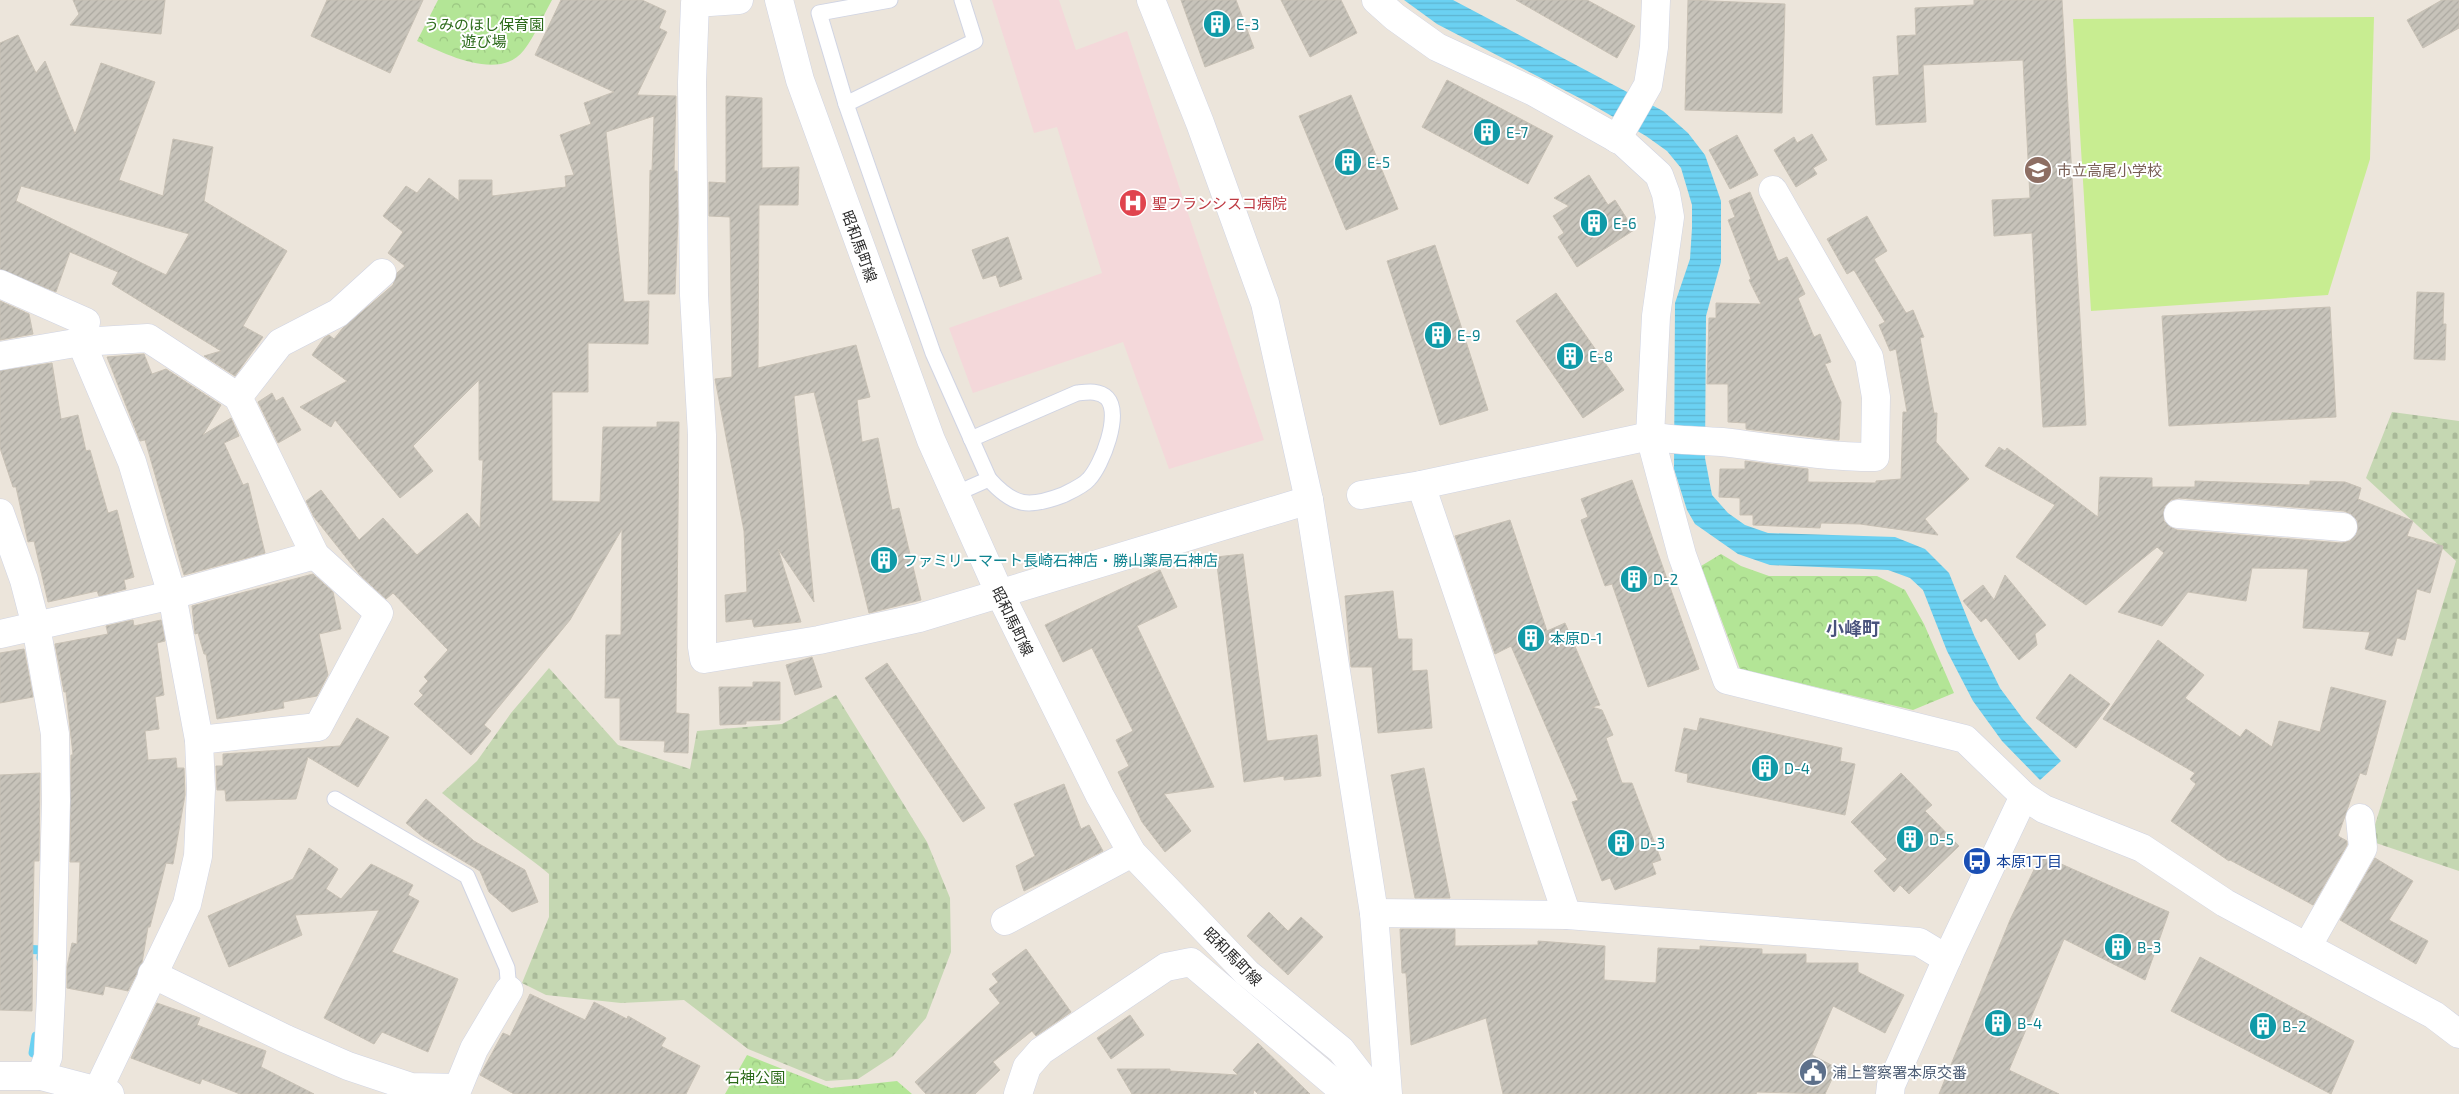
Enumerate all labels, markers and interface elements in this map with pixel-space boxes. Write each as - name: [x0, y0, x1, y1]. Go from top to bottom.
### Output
- building icon: E-3: [1202, 9, 1232, 39]
- park label: うみのほし保育園 遊び場: [424, 15, 544, 50]
- place label: E-3: [1236, 15, 1259, 33]
- building icon: E-7: [1472, 117, 1502, 147]
- place label: E-7: [1506, 123, 1528, 141]
- building icon: E-5: [1333, 147, 1363, 177]
- place label: E-5: [1367, 153, 1390, 171]
- school or university icon: 市立高尾小学校: [2023, 155, 2053, 185]
- place label: 市立高尾小学校: [2057, 161, 2162, 179]
- hospital icon: 聖フランシスコ病院: [1118, 188, 1148, 218]
- place label: 聖フランシスコ病院: [1152, 194, 1287, 212]
- street label: 昭和馬町線: [839, 208, 881, 284]
- building icon: E-6: [1579, 208, 1609, 238]
- place label: E-6: [1613, 214, 1637, 232]
- building icon: E-9: [1423, 320, 1453, 350]
- place label: E-9: [1457, 326, 1481, 344]
- building icon: E-8: [1555, 341, 1585, 371]
- place label: E-8: [1589, 347, 1613, 365]
- building icon: ファミリーマート長崎石神店・勝山薬局石神店: [869, 545, 899, 575]
- place label: ファミリーマート長崎石神店・勝山薬局石神店: [903, 551, 1218, 569]
- building icon: D-2: [1619, 564, 1649, 594]
- place label: D-2: [1653, 570, 1678, 588]
- street label: 昭和馬町線: [988, 583, 1038, 659]
- district label: 小峰町: [1826, 617, 1880, 639]
- building icon: 本原D-1: [1516, 623, 1546, 653]
- place label: 本原D-1: [1550, 629, 1602, 647]
- building icon: D-4: [1750, 753, 1780, 783]
- place label: D-4: [1784, 759, 1810, 777]
- building icon: D-5: [1895, 824, 1925, 854]
- building icon: D-3: [1606, 828, 1636, 858]
- place label: D-5: [1929, 830, 1954, 848]
- place label: D-3: [1640, 834, 1665, 852]
- bus stop icon: 本原1丁目: [1962, 846, 1992, 876]
- place label: 本原1丁目: [1996, 852, 2062, 870]
- street label: 昭和馬町線: [1200, 923, 1266, 989]
- building icon: B-3: [2103, 932, 2133, 962]
- place label: B-3: [2137, 938, 2161, 956]
- building icon: B-4: [1983, 1008, 2013, 1038]
- building icon: B-2: [2248, 1011, 2278, 1041]
- place label: B-4: [2017, 1014, 2042, 1032]
- place label: B-2: [2282, 1017, 2306, 1035]
- public building icon: 浦上警察署本原交番: [1798, 1057, 1828, 1087]
- place label: 浦上警察署本原交番: [1832, 1063, 1967, 1081]
- park label: 石神公園: [725, 1068, 785, 1086]

